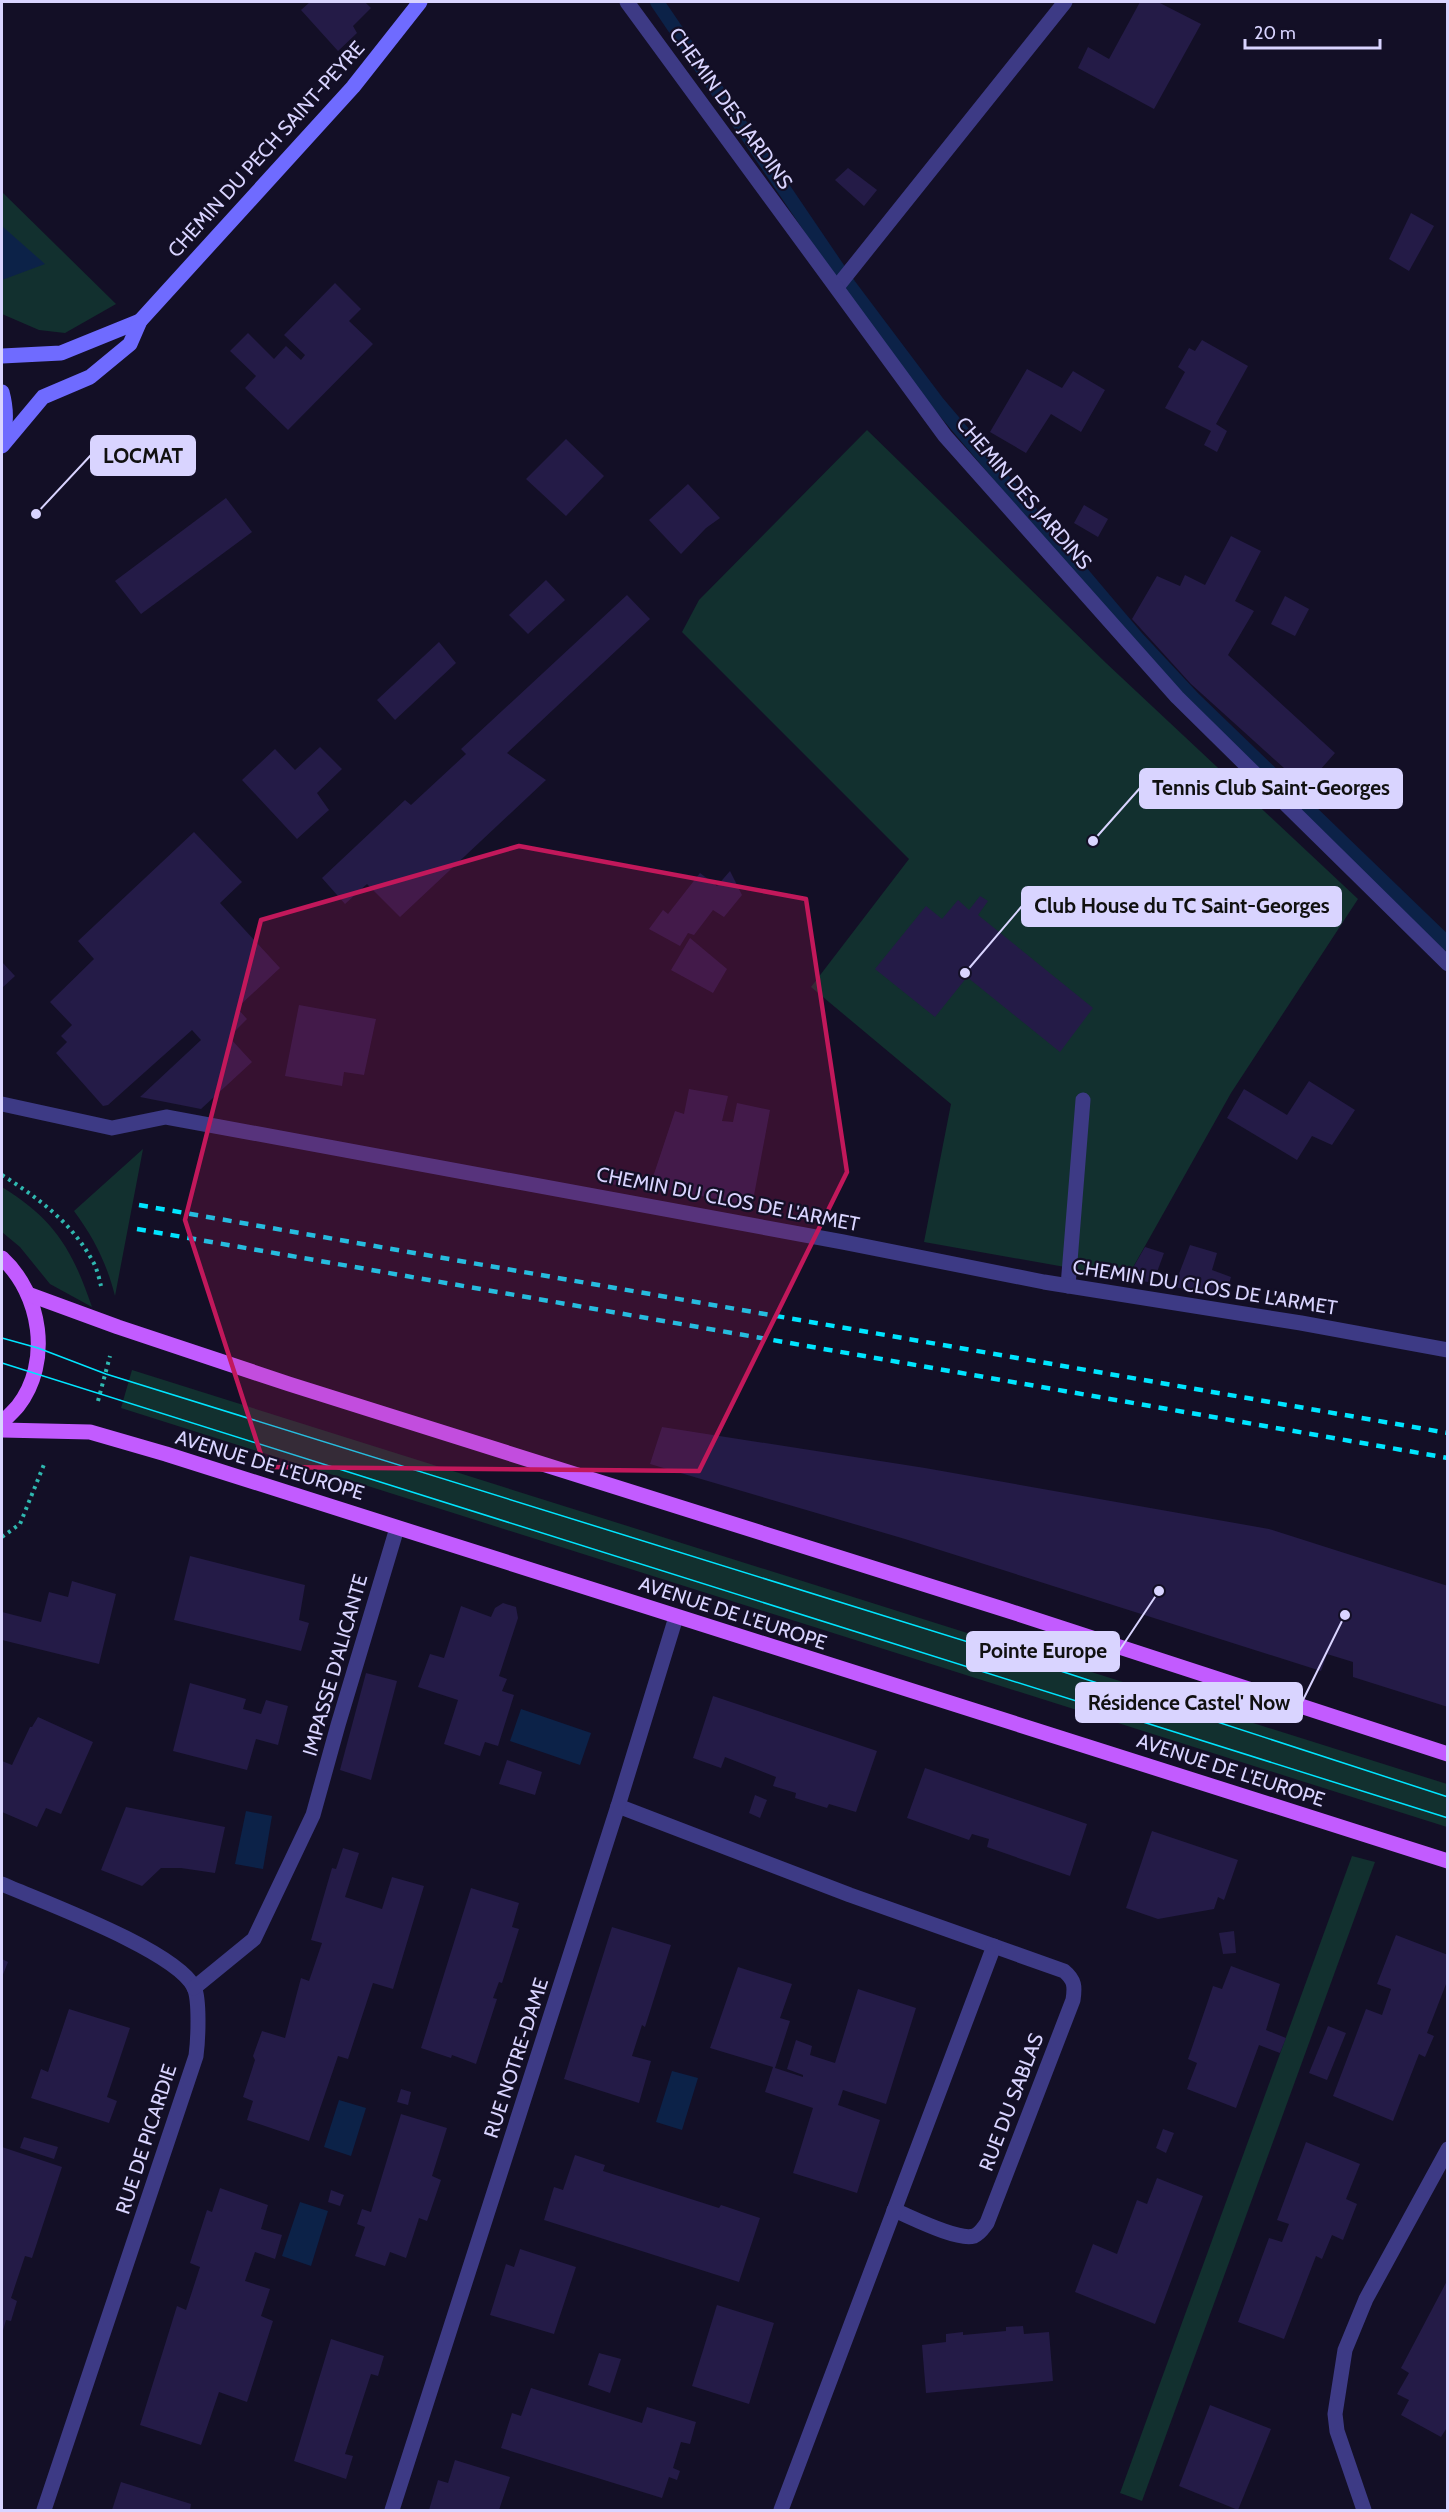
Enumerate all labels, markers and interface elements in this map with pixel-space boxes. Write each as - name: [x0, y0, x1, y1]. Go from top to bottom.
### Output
- scale bar: [1245, 12, 1380, 50]
- street label: CHEMIN DES JARDINS: [664, 22, 798, 194]
- text: 20 m: [1254, 22, 1296, 44]
- street label: CHEMIN DU PECH SAINT-PEYRE: [163, 36, 369, 262]
- street label: CHEMIN DES JARDINS: [951, 412, 1097, 574]
- callout: LOCMAT: [91, 436, 195, 475]
- text: LOCMAT: [103, 443, 183, 468]
- callout: Tennis Club Saint-Georges: [1140, 769, 1402, 808]
- text: Tennis Club Saint-Georges: [1152, 775, 1390, 800]
- callout: Club House du TC Saint-Georges: [1022, 887, 1341, 926]
- text: Club House du TC Saint-Georges: [1034, 893, 1330, 918]
- street label: CHEMIN DU CLOS DE L'ARMET: [594, 1162, 862, 1236]
- street label: CHEMIN DU CLOS DE L'ARMET: [1071, 1254, 1339, 1320]
- street label: AVENUE DE L'EUROPE: [173, 1425, 367, 1505]
- street label: IMPASSE D'ALICANTE: [298, 1571, 372, 1759]
- street label: AVENUE DE L'EUROPE: [636, 1571, 830, 1655]
- callout: Pointe Europe: [967, 1632, 1119, 1671]
- text: Pointe Europe: [979, 1638, 1107, 1663]
- callout: Résidence Castel' Now: [1076, 1683, 1302, 1722]
- text: Résidence Castel' Now: [1088, 1690, 1291, 1715]
- street label: AVENUE DE L'EUROPE: [1134, 1728, 1328, 1812]
- street label: RUE NOTRE-DAME: [479, 1975, 553, 2141]
- street label: RUE DU SABLAS: [974, 2029, 1048, 2174]
- street label: RUE DE PICARDIE: [110, 2061, 182, 2217]

